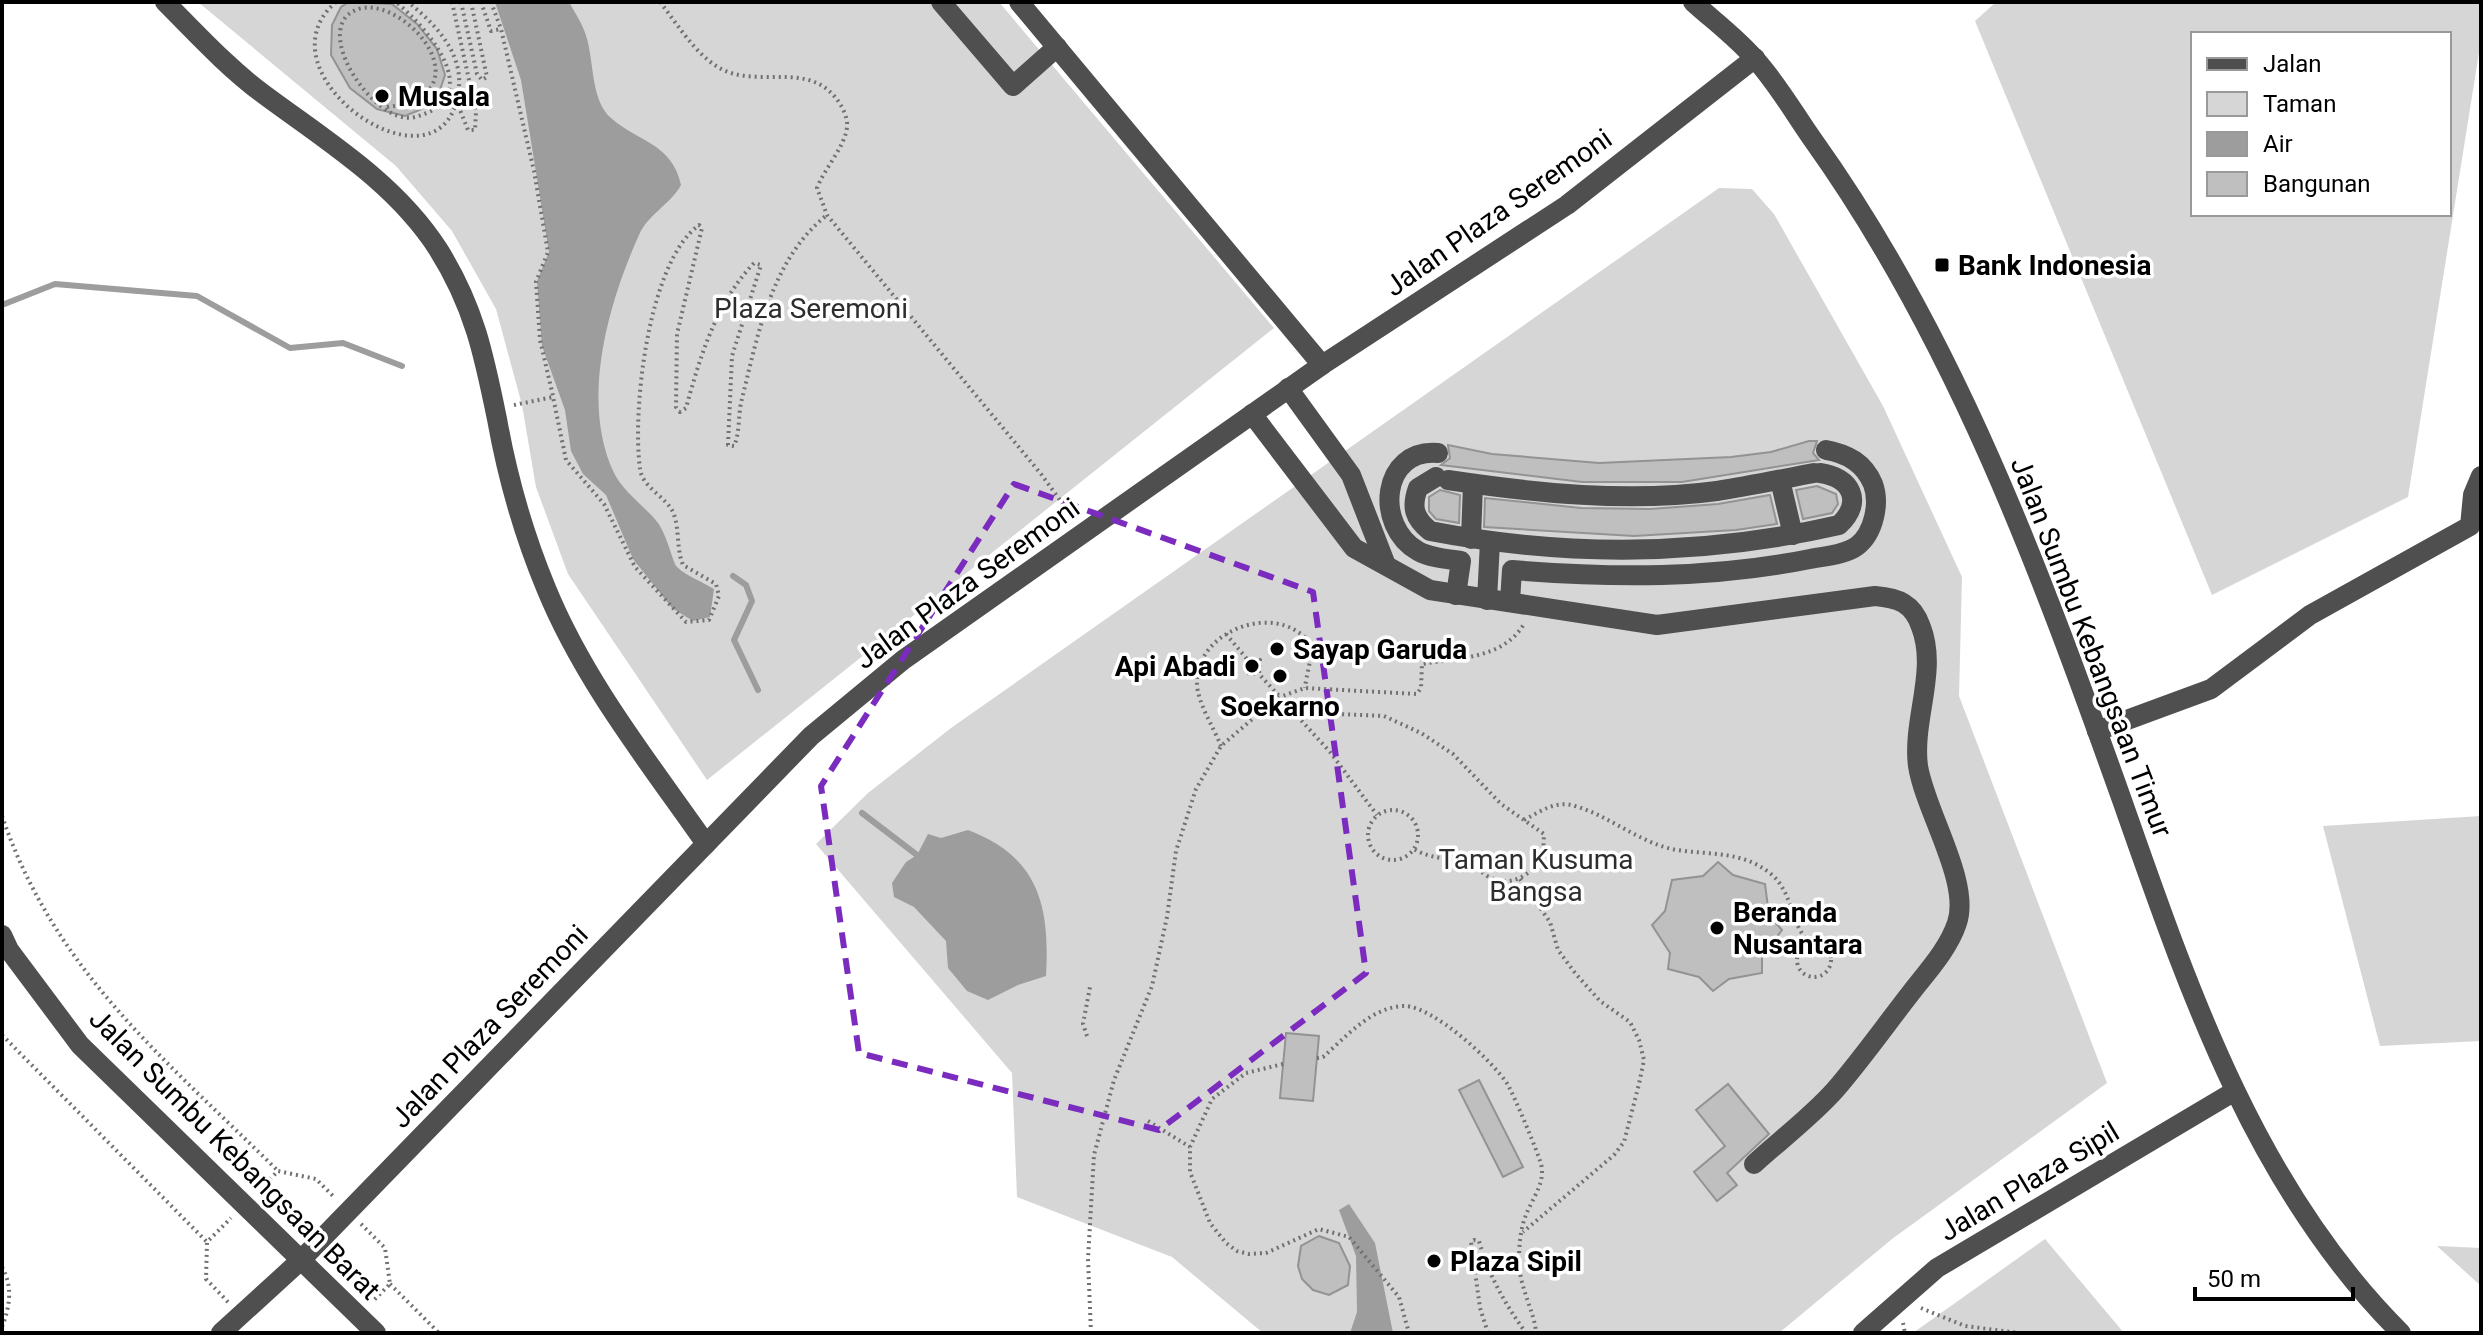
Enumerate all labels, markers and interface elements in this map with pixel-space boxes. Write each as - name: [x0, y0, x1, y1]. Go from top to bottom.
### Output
- legend: [2191, 32, 2451, 216]
- text: Jalan: [2263, 50, 2321, 78]
- place label: Musala: [398, 80, 490, 113]
- marker: Musala: [373, 87, 391, 105]
- text: Taman: [2263, 90, 2336, 118]
- street label: Jalan Plaza Seremoni: [1379, 122, 1618, 303]
- text: Air: [2263, 130, 2293, 158]
- text: Bangunan: [2263, 170, 2371, 198]
- place label: Bank Indonesia: [1958, 249, 2152, 282]
- marker: Bank Indonesia: [1933, 256, 1951, 274]
- park label: Plaza Seremoni: [714, 292, 908, 325]
- street label: Jalan Sumbu Kebangsaan Timur: [2004, 453, 2179, 842]
- street label: Jalan Plaza Seremoni: [849, 491, 1086, 676]
- place label: Sayap Garuda: [1293, 633, 1467, 666]
- marker: Sayap Garuda: [1268, 640, 1286, 658]
- place label: Api Abadi: [1115, 650, 1236, 683]
- marker: Api Abadi: [1243, 657, 1261, 675]
- marker: Soekarno: [1271, 667, 1289, 685]
- place label: Soekarno: [1220, 690, 1340, 723]
- park label: Taman Kusuma Bangsa: [1439, 843, 1633, 908]
- place label: Beranda Nusantara: [1733, 896, 1863, 961]
- street label: Jalan Plaza Seremoni: [384, 918, 595, 1135]
- marker: Beranda Nusantara: [1708, 919, 1726, 937]
- street label: Jalan Sumbu Kebangsaan Barat: [82, 1002, 387, 1307]
- street label: Jalan Plaza Sipil: [1933, 1115, 2125, 1248]
- place label: Plaza Sipil: [1450, 1245, 1582, 1278]
- scale bar: [2195, 1251, 2353, 1301]
- marker: Plaza Sipil: [1425, 1252, 1443, 1270]
- text: 50 m: [2207, 1265, 2261, 1293]

